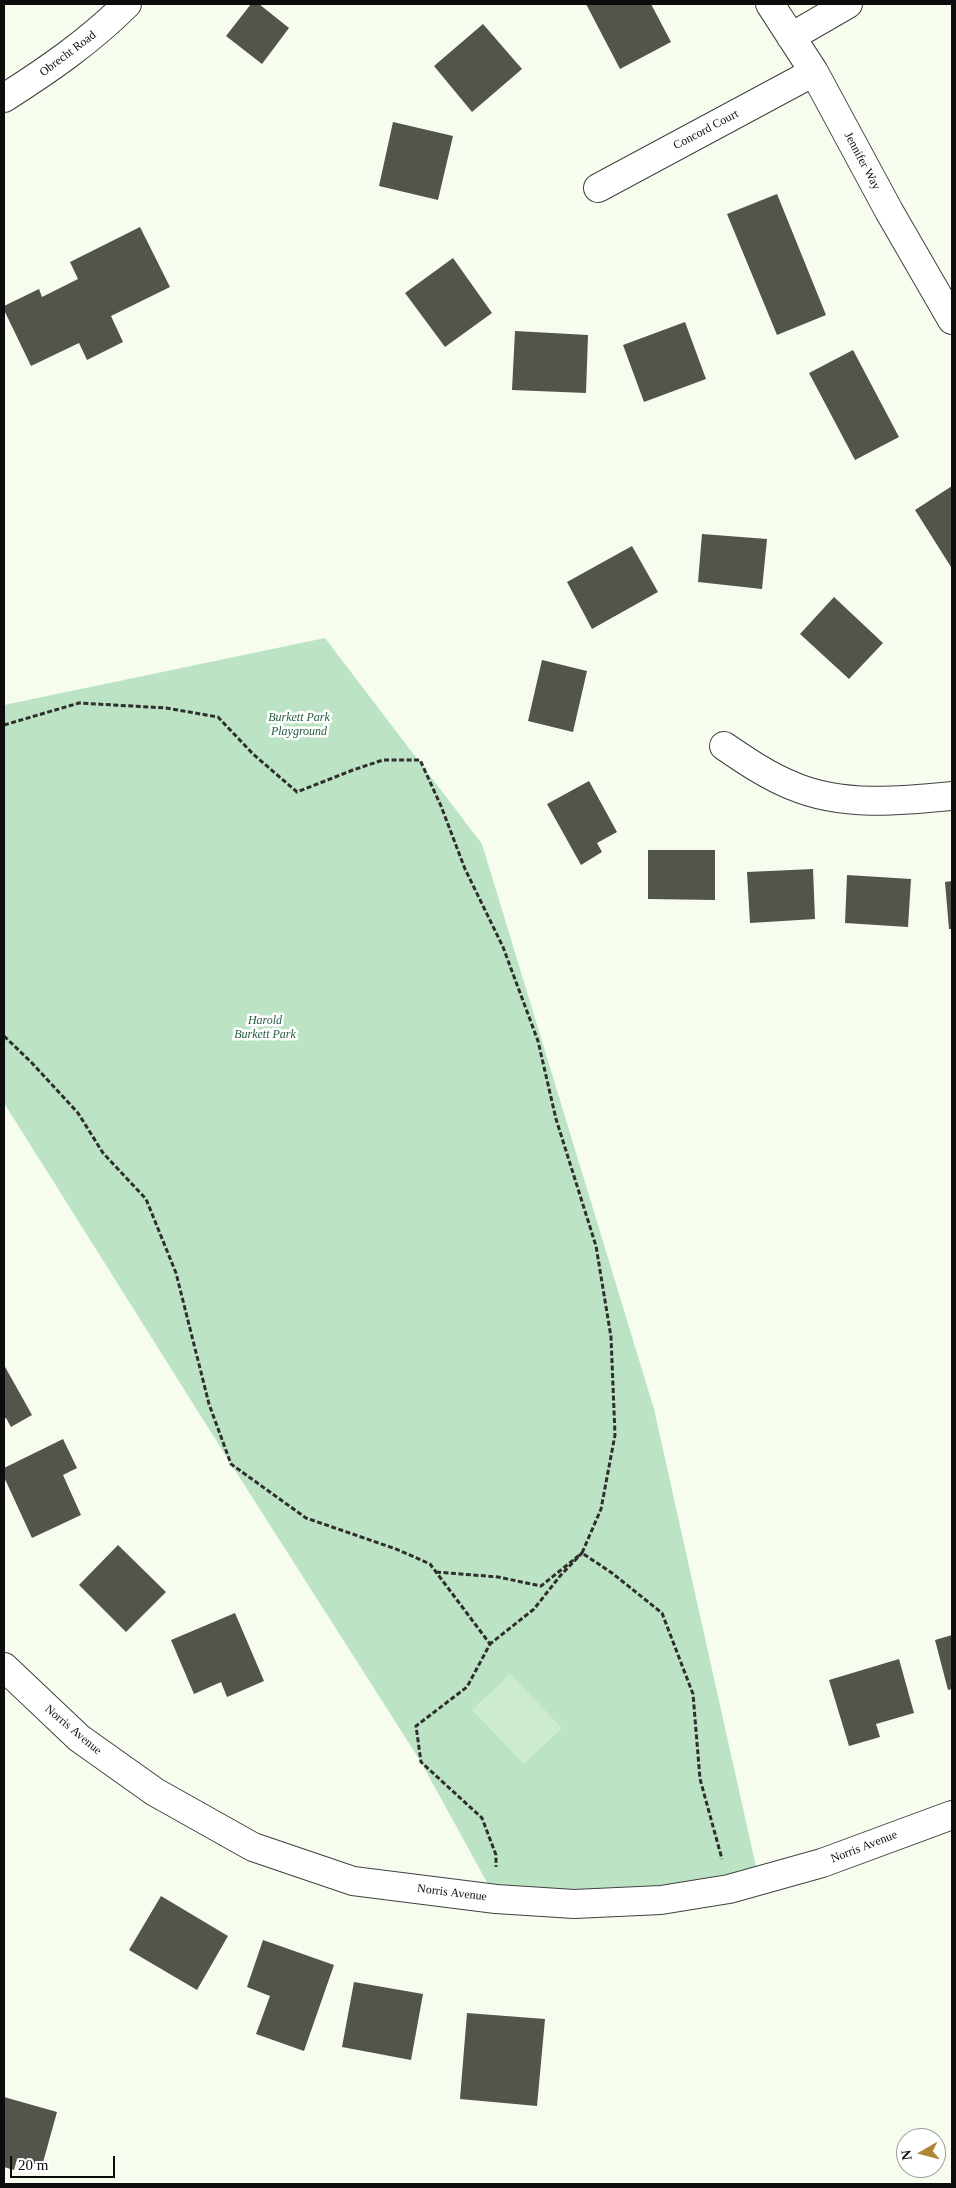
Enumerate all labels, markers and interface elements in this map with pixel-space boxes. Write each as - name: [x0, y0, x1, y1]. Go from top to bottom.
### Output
- street label: Obrecht Road: [37, 28, 99, 80]
- street label: Concord Court: [671, 107, 741, 153]
- street label: Jennifer Way: [841, 130, 883, 192]
- park label: Burkett Park Playground: [268, 711, 330, 739]
- park label: Harold Burkett Park: [234, 1014, 296, 1042]
- street label: Norris Avenue: [42, 1702, 104, 1758]
- street label: Norris Avenue: [829, 1828, 899, 1866]
- street label: Norris Avenue: [416, 1882, 488, 1904]
- north arrow: [896, 2128, 946, 2178]
- scale bar: [12, 2146, 118, 2178]
- text: N: [899, 2149, 915, 2161]
- text: 20 m: [18, 2157, 48, 2173]

